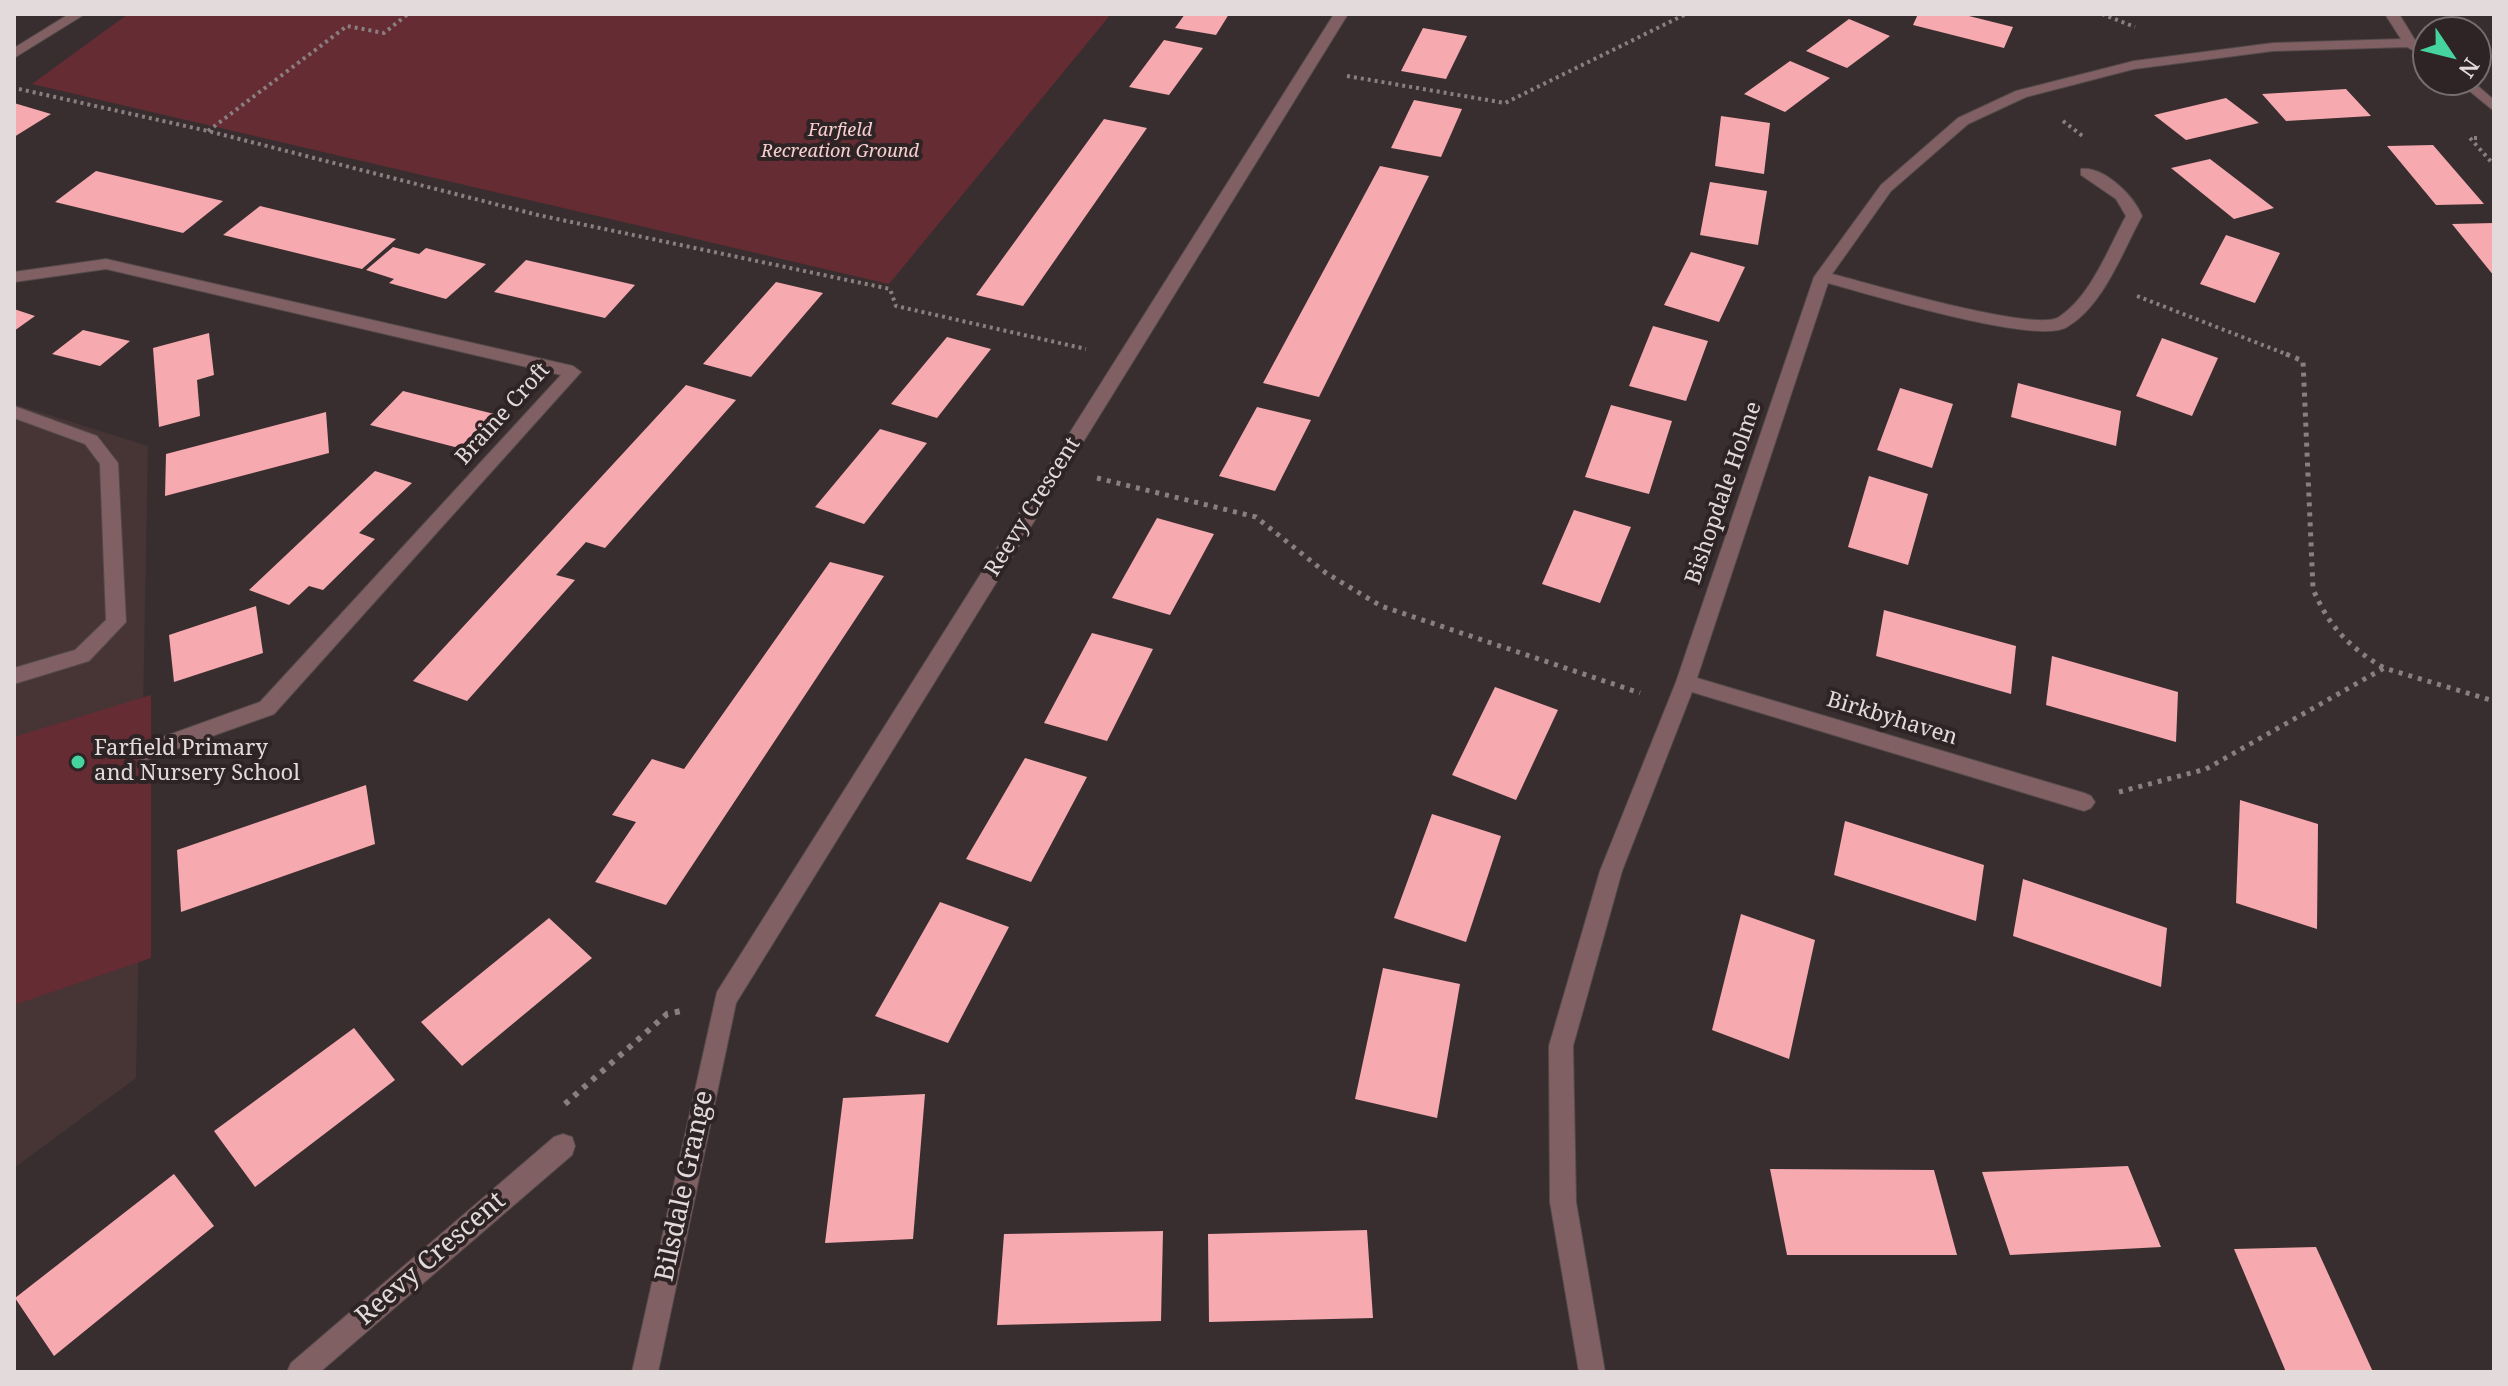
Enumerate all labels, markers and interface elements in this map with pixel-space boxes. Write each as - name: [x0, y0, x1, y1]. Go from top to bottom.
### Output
- north arrow: [2412, 16, 2492, 96]
- text: N: [2453, 53, 2487, 84]
- park label: Farfield Recreation Ground: [761, 120, 919, 162]
- street label: Braine Croft: [450, 358, 556, 470]
- street label: Bishopdale Holme: [1680, 398, 1768, 588]
- street label: Reevy Crescent: [980, 433, 1086, 581]
- street label: Birkbyhaven: [1823, 687, 1961, 751]
- place label: Farfield Primary and Nursery School: [94, 736, 300, 788]
- marker: Farfield Primary and Nursery School: [69, 753, 87, 771]
- street label: Bilsdale Grange: [650, 1088, 720, 1284]
- street label: Reevy Crescent: [350, 1186, 512, 1332]

